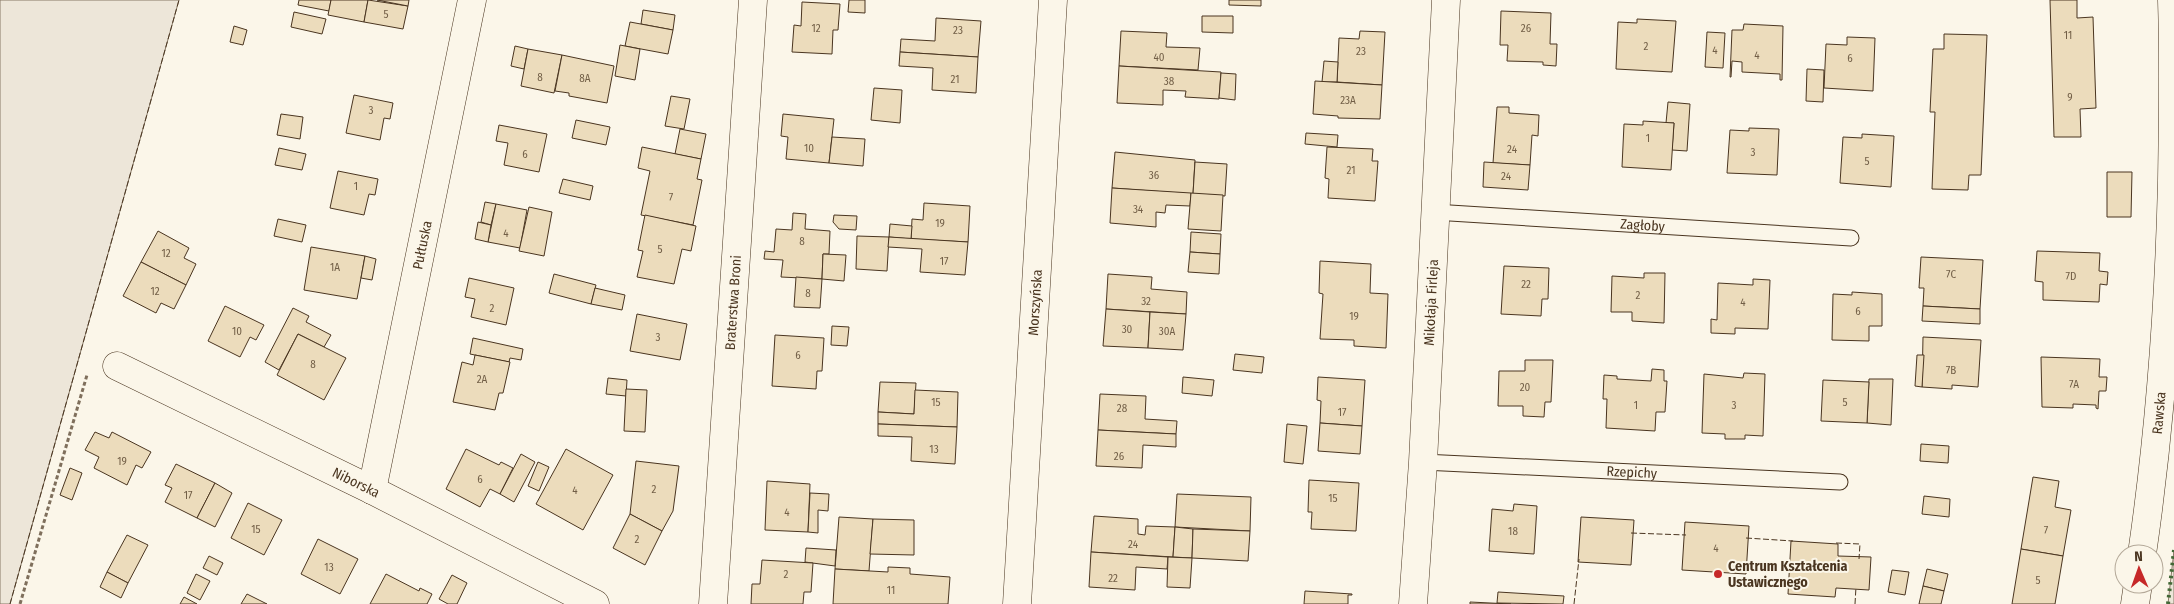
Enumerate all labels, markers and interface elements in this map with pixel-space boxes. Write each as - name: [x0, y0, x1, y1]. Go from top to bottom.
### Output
- house number: 5: [383, 8, 389, 21]
- house number: 12: [811, 22, 821, 35]
- house number: 26: [1521, 22, 1532, 35]
- house number: 23: [953, 24, 963, 37]
- house number: 11: [2064, 29, 2072, 42]
- house number: 2: [1644, 40, 1649, 53]
- house number: 4: [1712, 44, 1718, 57]
- house number: 23: [1356, 45, 1366, 58]
- house number: 4: [1754, 49, 1760, 62]
- house number: 40: [1153, 51, 1165, 64]
- house number: 6: [1847, 52, 1853, 65]
- house number: 8: [537, 71, 543, 84]
- house number: 8A: [579, 72, 591, 85]
- house number: 21: [951, 73, 959, 86]
- house number: 38: [1164, 75, 1175, 88]
- house number: 9: [2067, 91, 2073, 104]
- house number: 23A: [1340, 94, 1356, 107]
- house number: 3: [369, 104, 374, 117]
- house number: 1: [1646, 132, 1650, 145]
- house number: 10: [804, 142, 814, 155]
- house number: 24: [1507, 143, 1518, 156]
- house number: 3: [1751, 146, 1756, 159]
- house number: 6: [522, 148, 528, 161]
- house number: 5: [1864, 155, 1870, 168]
- house number: 21: [1347, 164, 1355, 177]
- house number: 36: [1149, 169, 1160, 182]
- house number: 24: [1501, 170, 1512, 183]
- house number: 1: [354, 180, 358, 193]
- house number: 7: [669, 191, 674, 204]
- house number: 34: [1133, 203, 1144, 216]
- street label: Zagłoby: [1620, 216, 1666, 235]
- house number: 19: [935, 217, 945, 230]
- street label: Pułtuska: [409, 219, 436, 271]
- house number: 4: [503, 227, 509, 240]
- house number: 8: [799, 235, 805, 248]
- house number: 5: [657, 243, 663, 256]
- house number: 12: [161, 247, 171, 260]
- street label: Braterstwa Broni: [722, 255, 745, 351]
- house number: 17: [940, 255, 949, 268]
- street label: Mikołaja Firleja: [1421, 259, 1442, 346]
- house number: 1A: [330, 261, 340, 274]
- house number: 7C: [1946, 268, 1956, 281]
- street label: Morszyńska: [1025, 269, 1046, 336]
- house number: 7D: [2066, 270, 2076, 283]
- house number: 22: [1521, 278, 1531, 291]
- house number: 12: [150, 285, 160, 298]
- house number: 8: [805, 287, 811, 300]
- house number: 2: [1636, 289, 1641, 302]
- house number: 32: [1141, 295, 1151, 308]
- house number: 4: [1740, 296, 1746, 309]
- house number: 2: [490, 302, 495, 315]
- house number: 6: [1855, 305, 1861, 318]
- house number: 19: [1349, 310, 1359, 323]
- house number: 30: [1122, 323, 1133, 336]
- house number: 10: [232, 325, 242, 338]
- house number: 30A: [1159, 325, 1175, 338]
- house number: 3: [656, 331, 661, 344]
- house number: 6: [795, 349, 801, 362]
- house number: 8: [310, 358, 316, 371]
- house number: 7B: [1946, 364, 1956, 377]
- house number: 2A: [477, 373, 488, 386]
- house number: 7A: [2069, 378, 2079, 391]
- house number: 20: [1520, 381, 1531, 394]
- street label: Rawska: [2149, 391, 2170, 435]
- house number: 15: [931, 396, 941, 409]
- house number: 5: [1842, 396, 1848, 409]
- house number: 1: [1634, 399, 1638, 412]
- house number: 3: [1732, 399, 1737, 412]
- house number: 28: [1117, 402, 1128, 415]
- house number: 17: [1338, 406, 1347, 419]
- house number: 13: [929, 443, 939, 456]
- house number: 26: [1114, 450, 1125, 463]
- house number: 19: [117, 455, 127, 468]
- street label: Rzepichy: [1606, 463, 1658, 482]
- street label: Niborska: [329, 464, 383, 502]
- house number: 6: [477, 473, 483, 486]
- house number: 2: [652, 483, 657, 496]
- house number: 4: [572, 484, 578, 497]
- house number: 17: [184, 489, 193, 502]
- house number: 15: [1328, 492, 1338, 505]
- house number: 4: [784, 506, 790, 519]
- house number: 15: [251, 523, 261, 536]
- house number: 7: [2044, 524, 2049, 537]
- house number: 18: [1508, 525, 1518, 538]
- house number: 2: [635, 533, 640, 546]
- house number: 24: [1128, 538, 1139, 551]
- house number: 4: [1713, 542, 1719, 555]
- north arrow: [2114, 544, 2164, 594]
- text: N: [2134, 548, 2143, 565]
- place label: Centrum Kształcenia Ustawicznego: [1728, 558, 1847, 591]
- house number: 13: [324, 561, 334, 574]
- house number: 2: [784, 568, 789, 581]
- marker: Centrum Kształcenia Ustawicznego: [1712, 568, 1724, 580]
- house number: 22: [1108, 572, 1118, 585]
- house number: 5: [2035, 574, 2041, 587]
- house number: 11: [887, 584, 895, 597]

